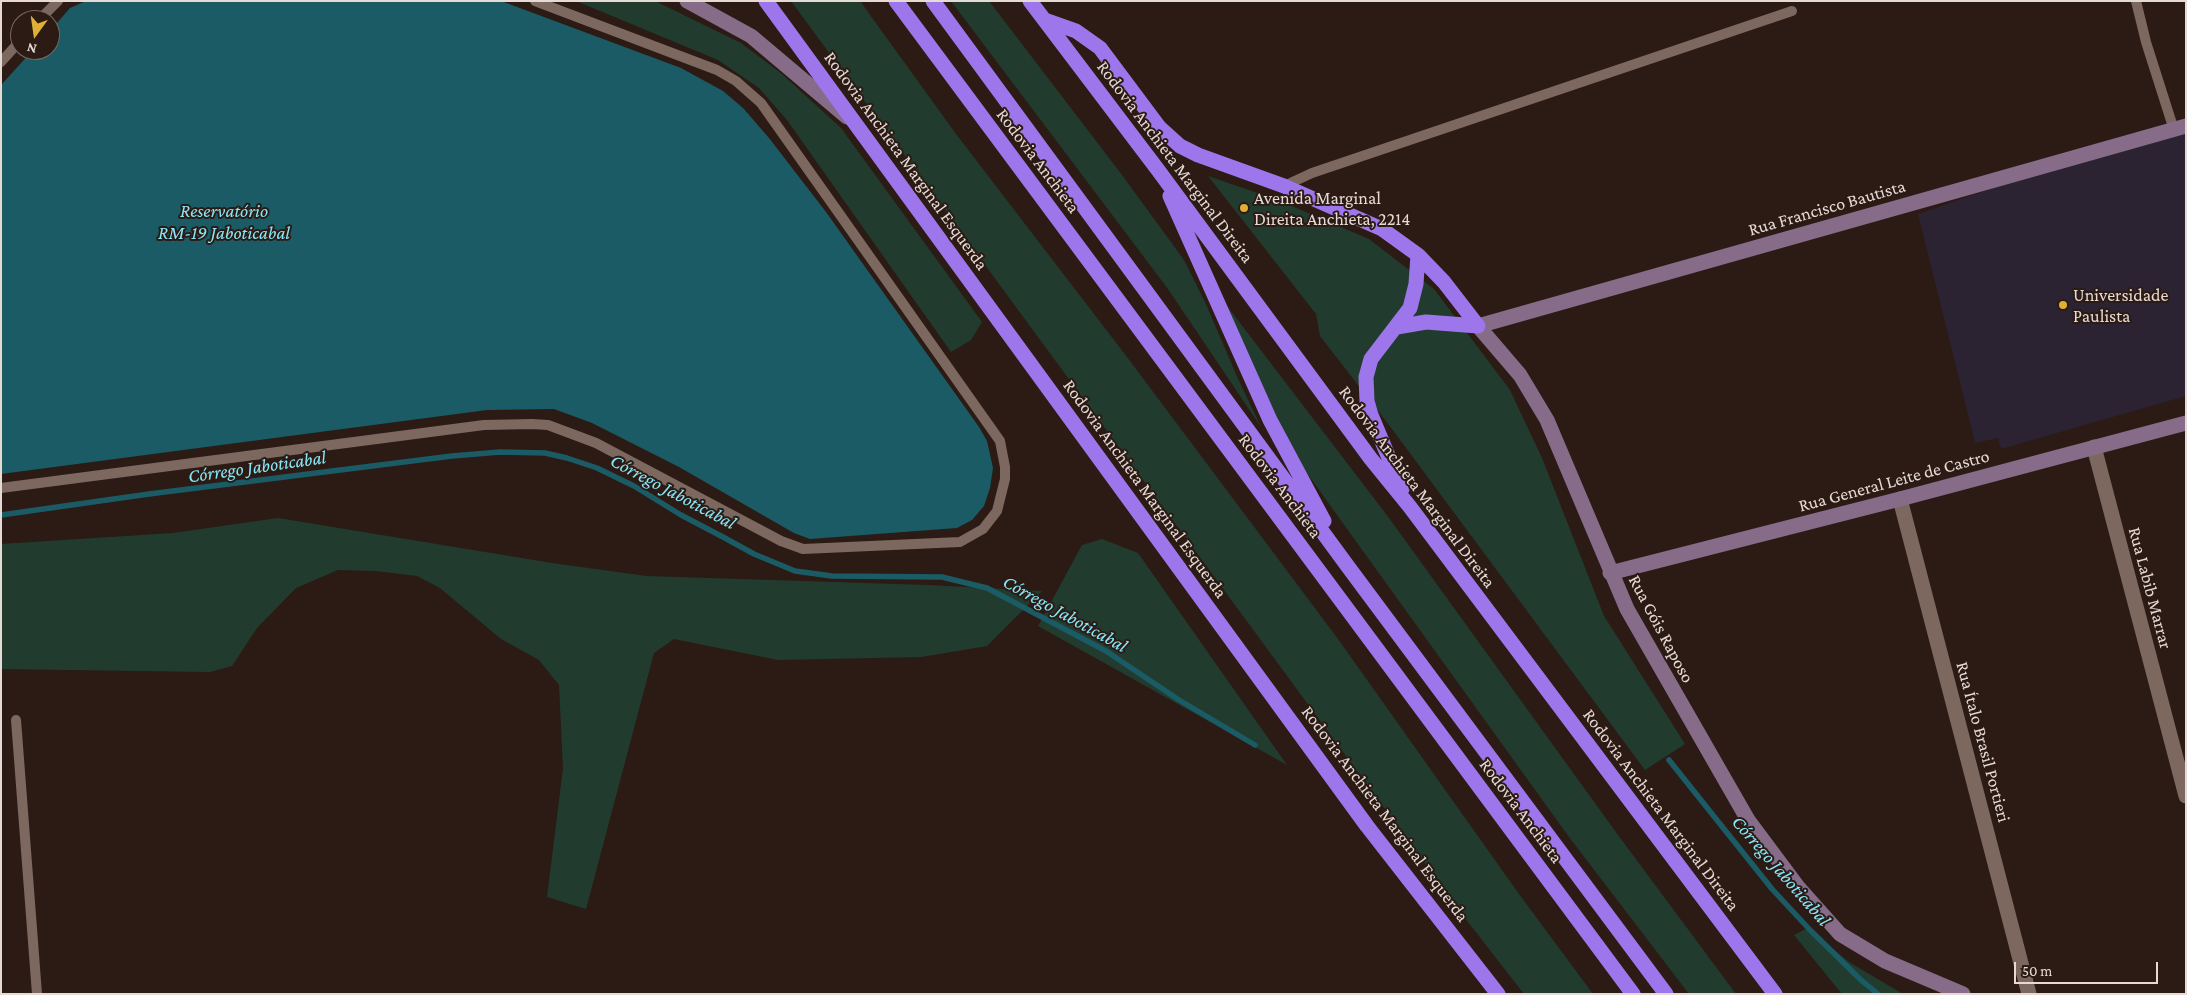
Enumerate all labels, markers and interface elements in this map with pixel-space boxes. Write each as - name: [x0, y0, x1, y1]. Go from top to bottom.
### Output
- north arrow: [10, 10, 60, 60]
- text: N: [25, 40, 38, 58]
- street label: Rodovia Anchieta Marginal Esquerda: [819, 47, 993, 275]
- street label: Rodovia Anchieta Marginal Direita: [1092, 57, 1258, 267]
- street label: Rodovia Anchieta: [992, 104, 1084, 218]
- street label: Rua Francisco Bautista: [1746, 175, 1908, 241]
- place label: Avenida Marginal Direita Anchieta, 2214: [1254, 187, 1410, 230]
- water label: Reservatório RM-19 Jaboticabal: [158, 200, 290, 244]
- marker: Avenida Marginal Direita Anchieta, 2214: [1238, 202, 1250, 214]
- place label: Universidade Paulista: [2073, 284, 2168, 326]
- marker: Universidade Paulista: [2057, 299, 2069, 311]
- street label: Rodovia Anchieta Marginal Esquerda: [1058, 375, 1232, 603]
- street label: Rodovia Anchieta Marginal Direita: [1334, 382, 1500, 592]
- street label: Rodovia Anchieta: [1234, 429, 1326, 543]
- street label: Rua General Leite de Castro: [1796, 445, 1992, 517]
- water label: Córrego Jaboticabal: [187, 446, 327, 488]
- water label: Córrego Jaboticabal: [606, 449, 740, 535]
- street label: Rua Labib Marrar: [2123, 525, 2177, 651]
- water label: Córrego Jaboticabal: [999, 570, 1131, 658]
- street label: Rua Góis Raposo: [1624, 571, 1698, 687]
- street label: Rua Ítalo Brasil Portieri: [1951, 659, 2015, 825]
- street label: Rodovia Anchieta Marginal Esquerda: [1297, 702, 1473, 926]
- street label: Rodovia Anchieta Marginal Direita: [1578, 705, 1744, 915]
- street label: Rodovia Anchieta: [1475, 754, 1567, 868]
- water label: Córrego Jaboticabal: [1727, 811, 1835, 931]
- scale bar: [2017, 952, 2161, 984]
- text: 50 m: [2022, 963, 2052, 979]

